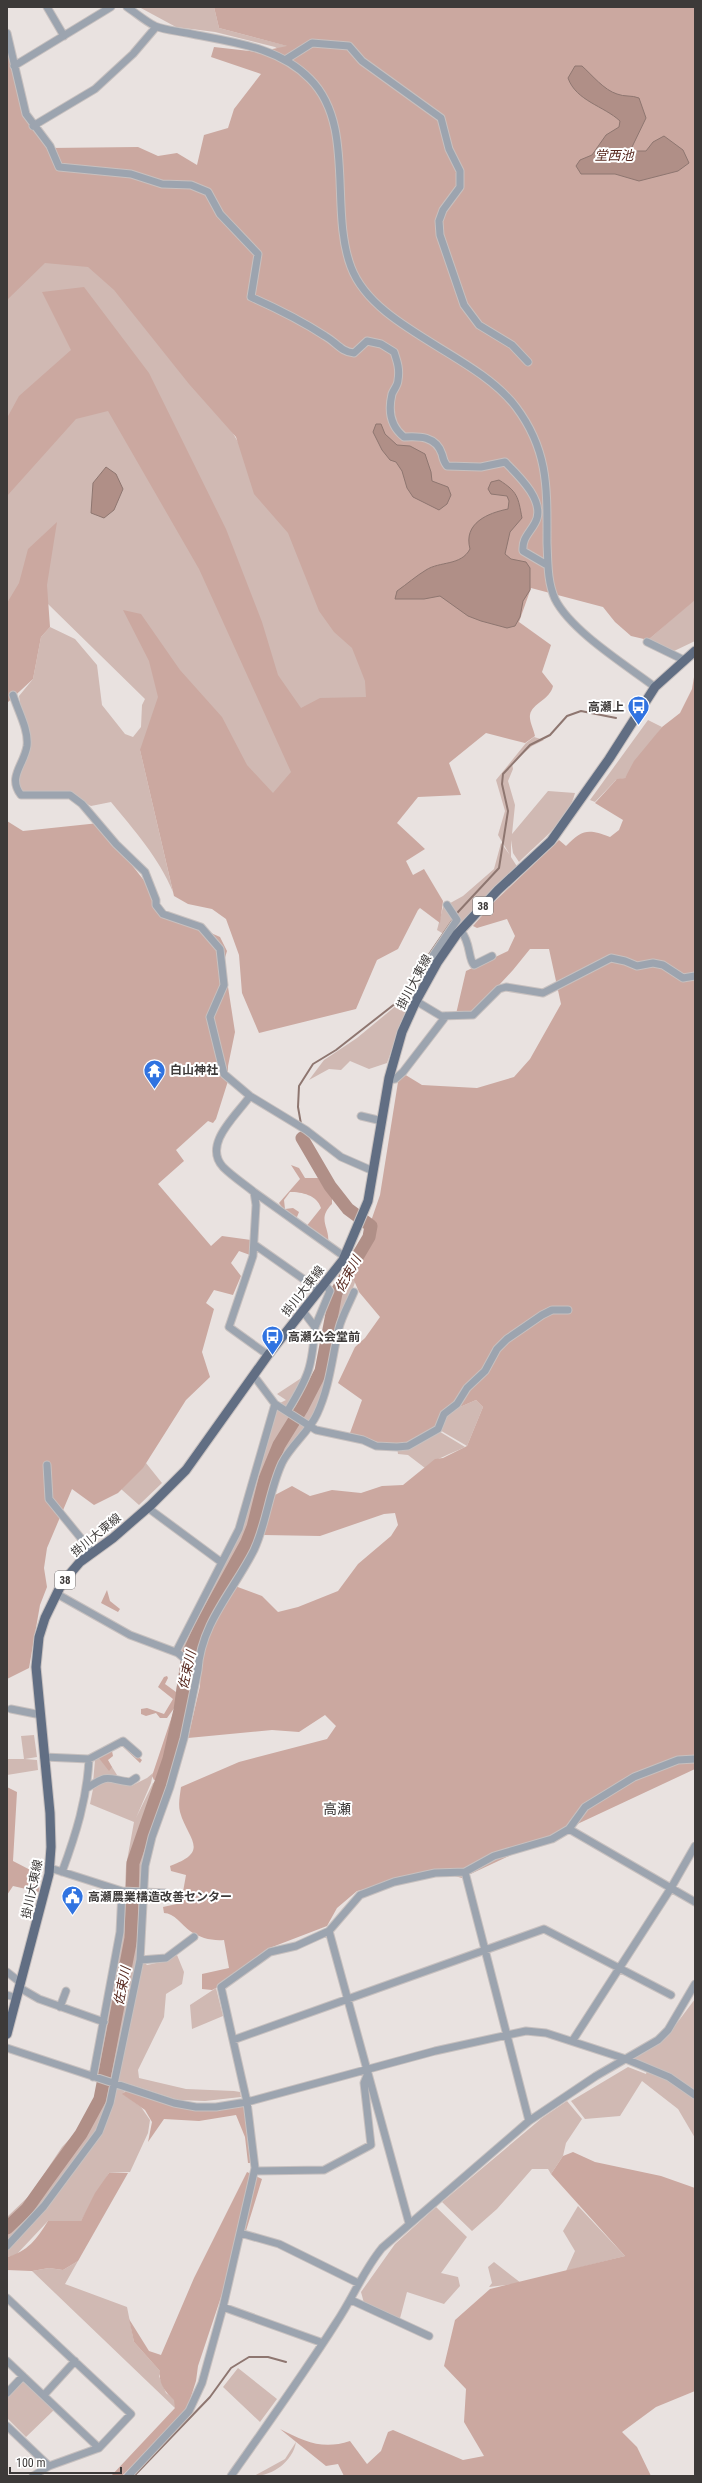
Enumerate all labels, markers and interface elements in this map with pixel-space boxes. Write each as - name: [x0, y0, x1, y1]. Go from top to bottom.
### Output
- water label: 堂西池: [594, 148, 635, 163]
- bus stop icon: 高瀬上: [626, 694, 652, 727]
- place label: 高瀬上: [588, 700, 624, 714]
- road number: 38: [473, 897, 493, 915]
- street label: 掛川大東線: [394, 952, 434, 1012]
- temple icon: 白山神社: [142, 1057, 168, 1090]
- place label: 白山神社: [170, 1063, 218, 1077]
- water label: 佐束川: [332, 1252, 365, 1295]
- street label: 掛川大東線: [279, 1263, 327, 1319]
- bus stop icon: 高瀬公会堂前: [259, 1324, 285, 1357]
- place label: 高瀬公会堂前: [288, 1330, 360, 1344]
- street label: 掛川大東線: [68, 1511, 124, 1559]
- road number: 38: [55, 1571, 75, 1589]
- water label: 佐束川: [175, 1647, 199, 1691]
- district label: 高瀬: [323, 1801, 351, 1817]
- street label: 掛川大東線: [19, 1858, 45, 1920]
- public building icon: 高瀬農業構造改善センター: [60, 1884, 86, 1917]
- place label: 高瀬農業構造改善センター: [88, 1890, 232, 1904]
- water label: 佐束川: [111, 1963, 133, 2007]
- scale bar: [10, 2449, 121, 2475]
- text: 100 m: [16, 2456, 46, 2470]

